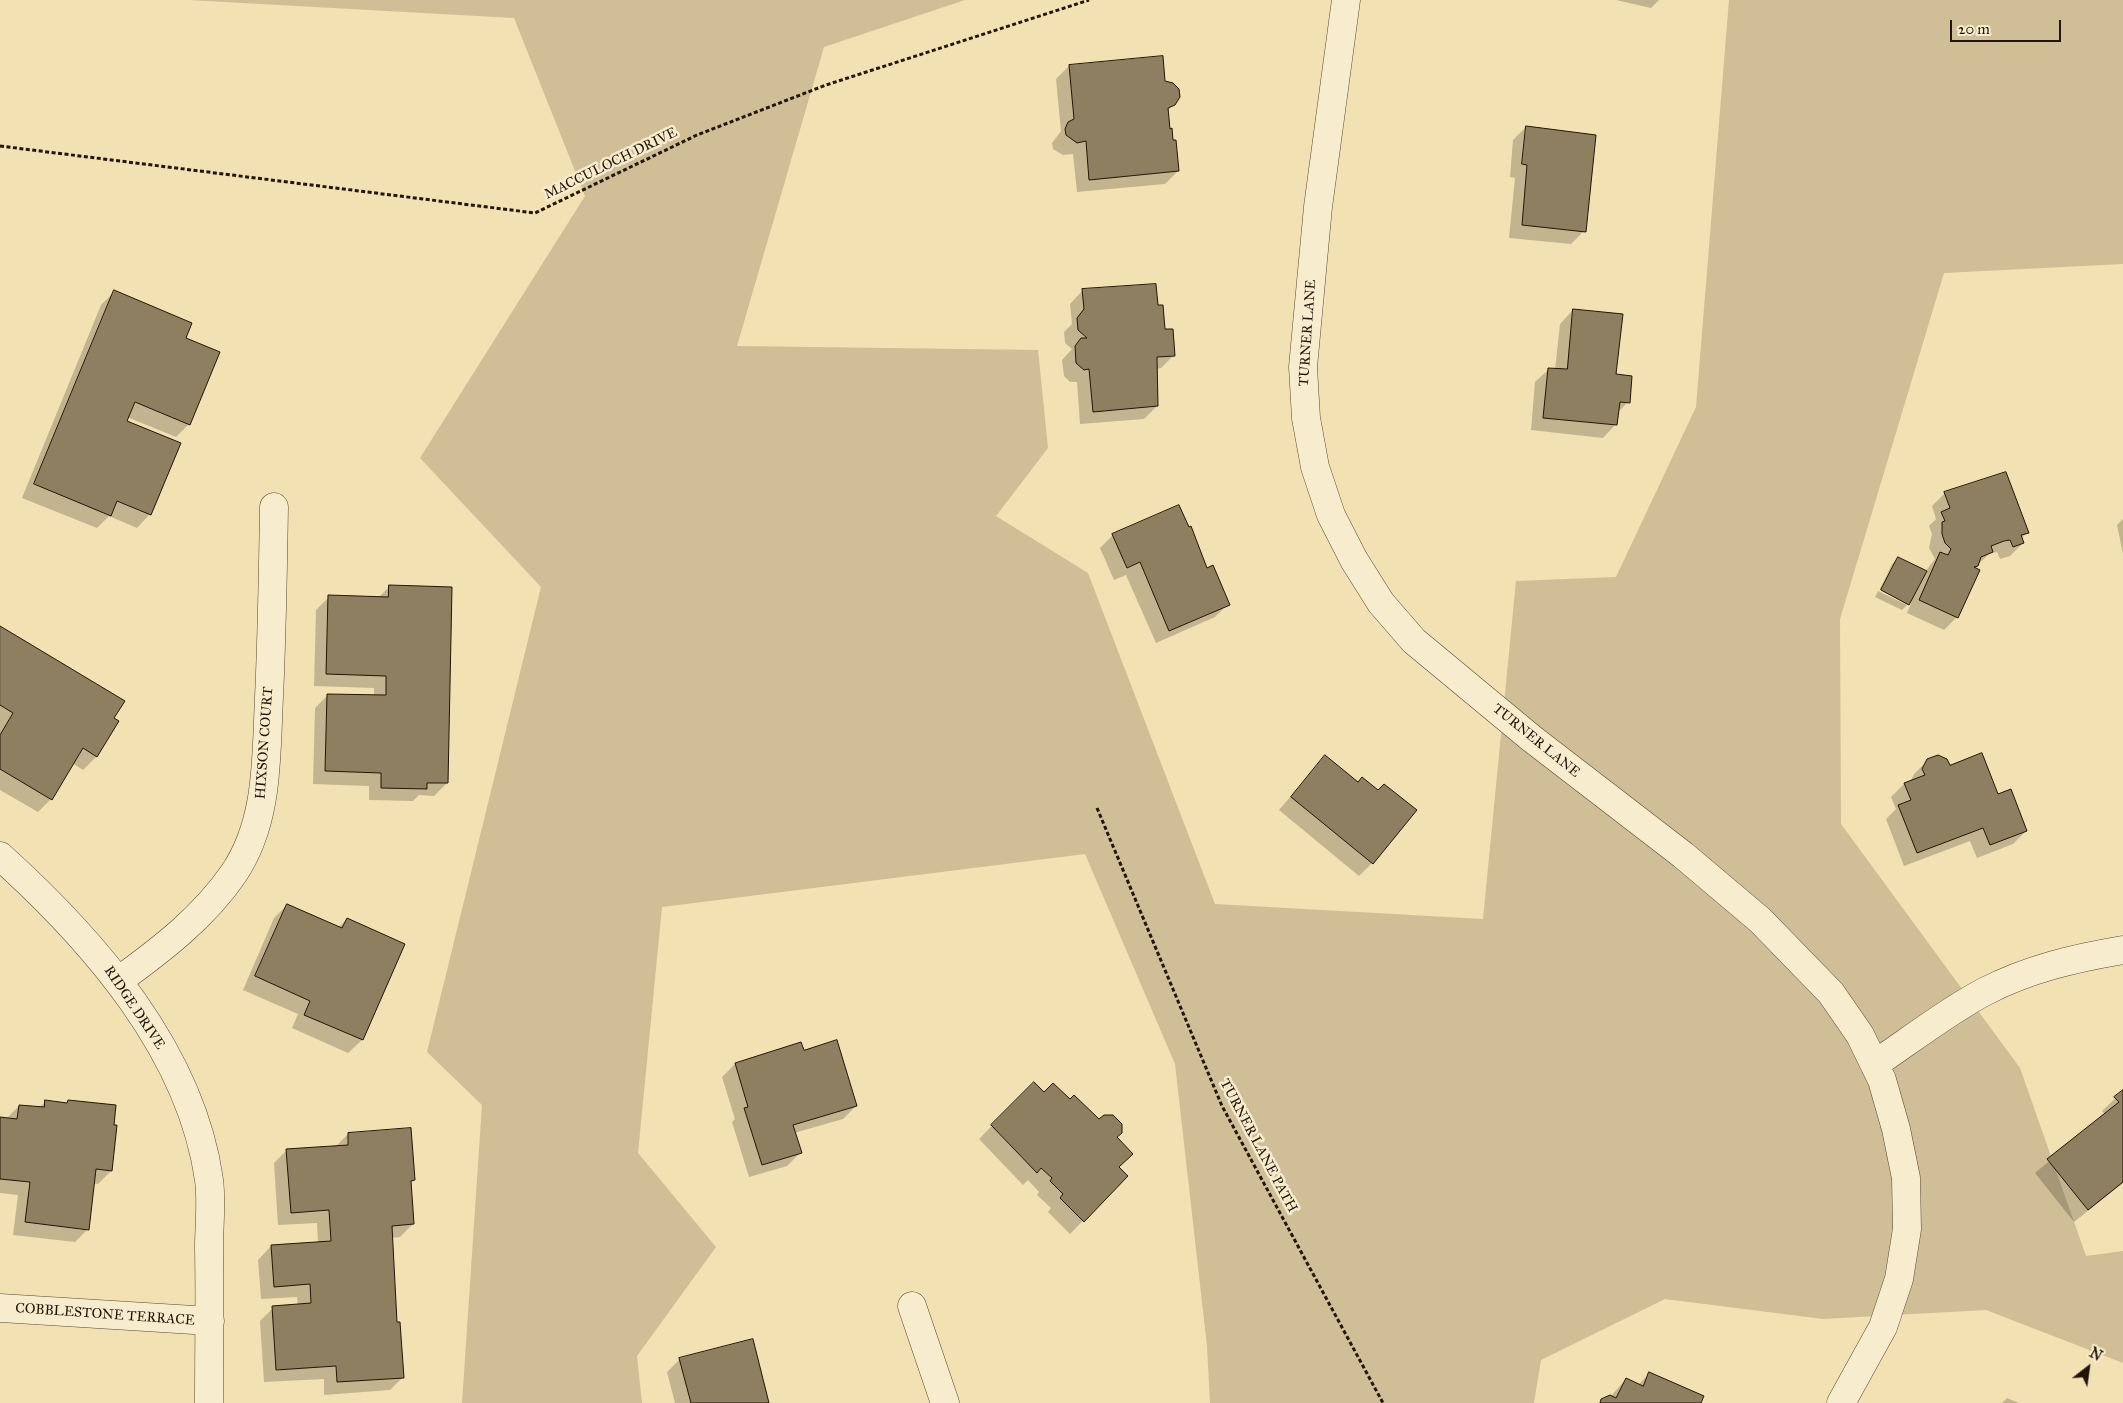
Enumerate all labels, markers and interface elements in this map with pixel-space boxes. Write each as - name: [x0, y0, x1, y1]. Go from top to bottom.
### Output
- scale bar: [1953, 10, 2064, 42]
- text: 20 m: [1958, 20, 1990, 38]
- street label: MACCULOCH DRIVE: [542, 124, 680, 204]
- street label: TURNER LANE: [1296, 279, 1320, 387]
- street label: HIXSON COURT: [253, 686, 277, 800]
- street label: TURNER LANE: [1489, 701, 1583, 781]
- street label: RIDGE DRIVE: [100, 963, 168, 1053]
- street label: TURNER LANE PATH: [1216, 1076, 1300, 1216]
- street label: COBBLESTONE TERRACE: [15, 1300, 195, 1330]
- north arrow: [2063, 1343, 2113, 1393]
- text: N: [2086, 1344, 2105, 1365]

